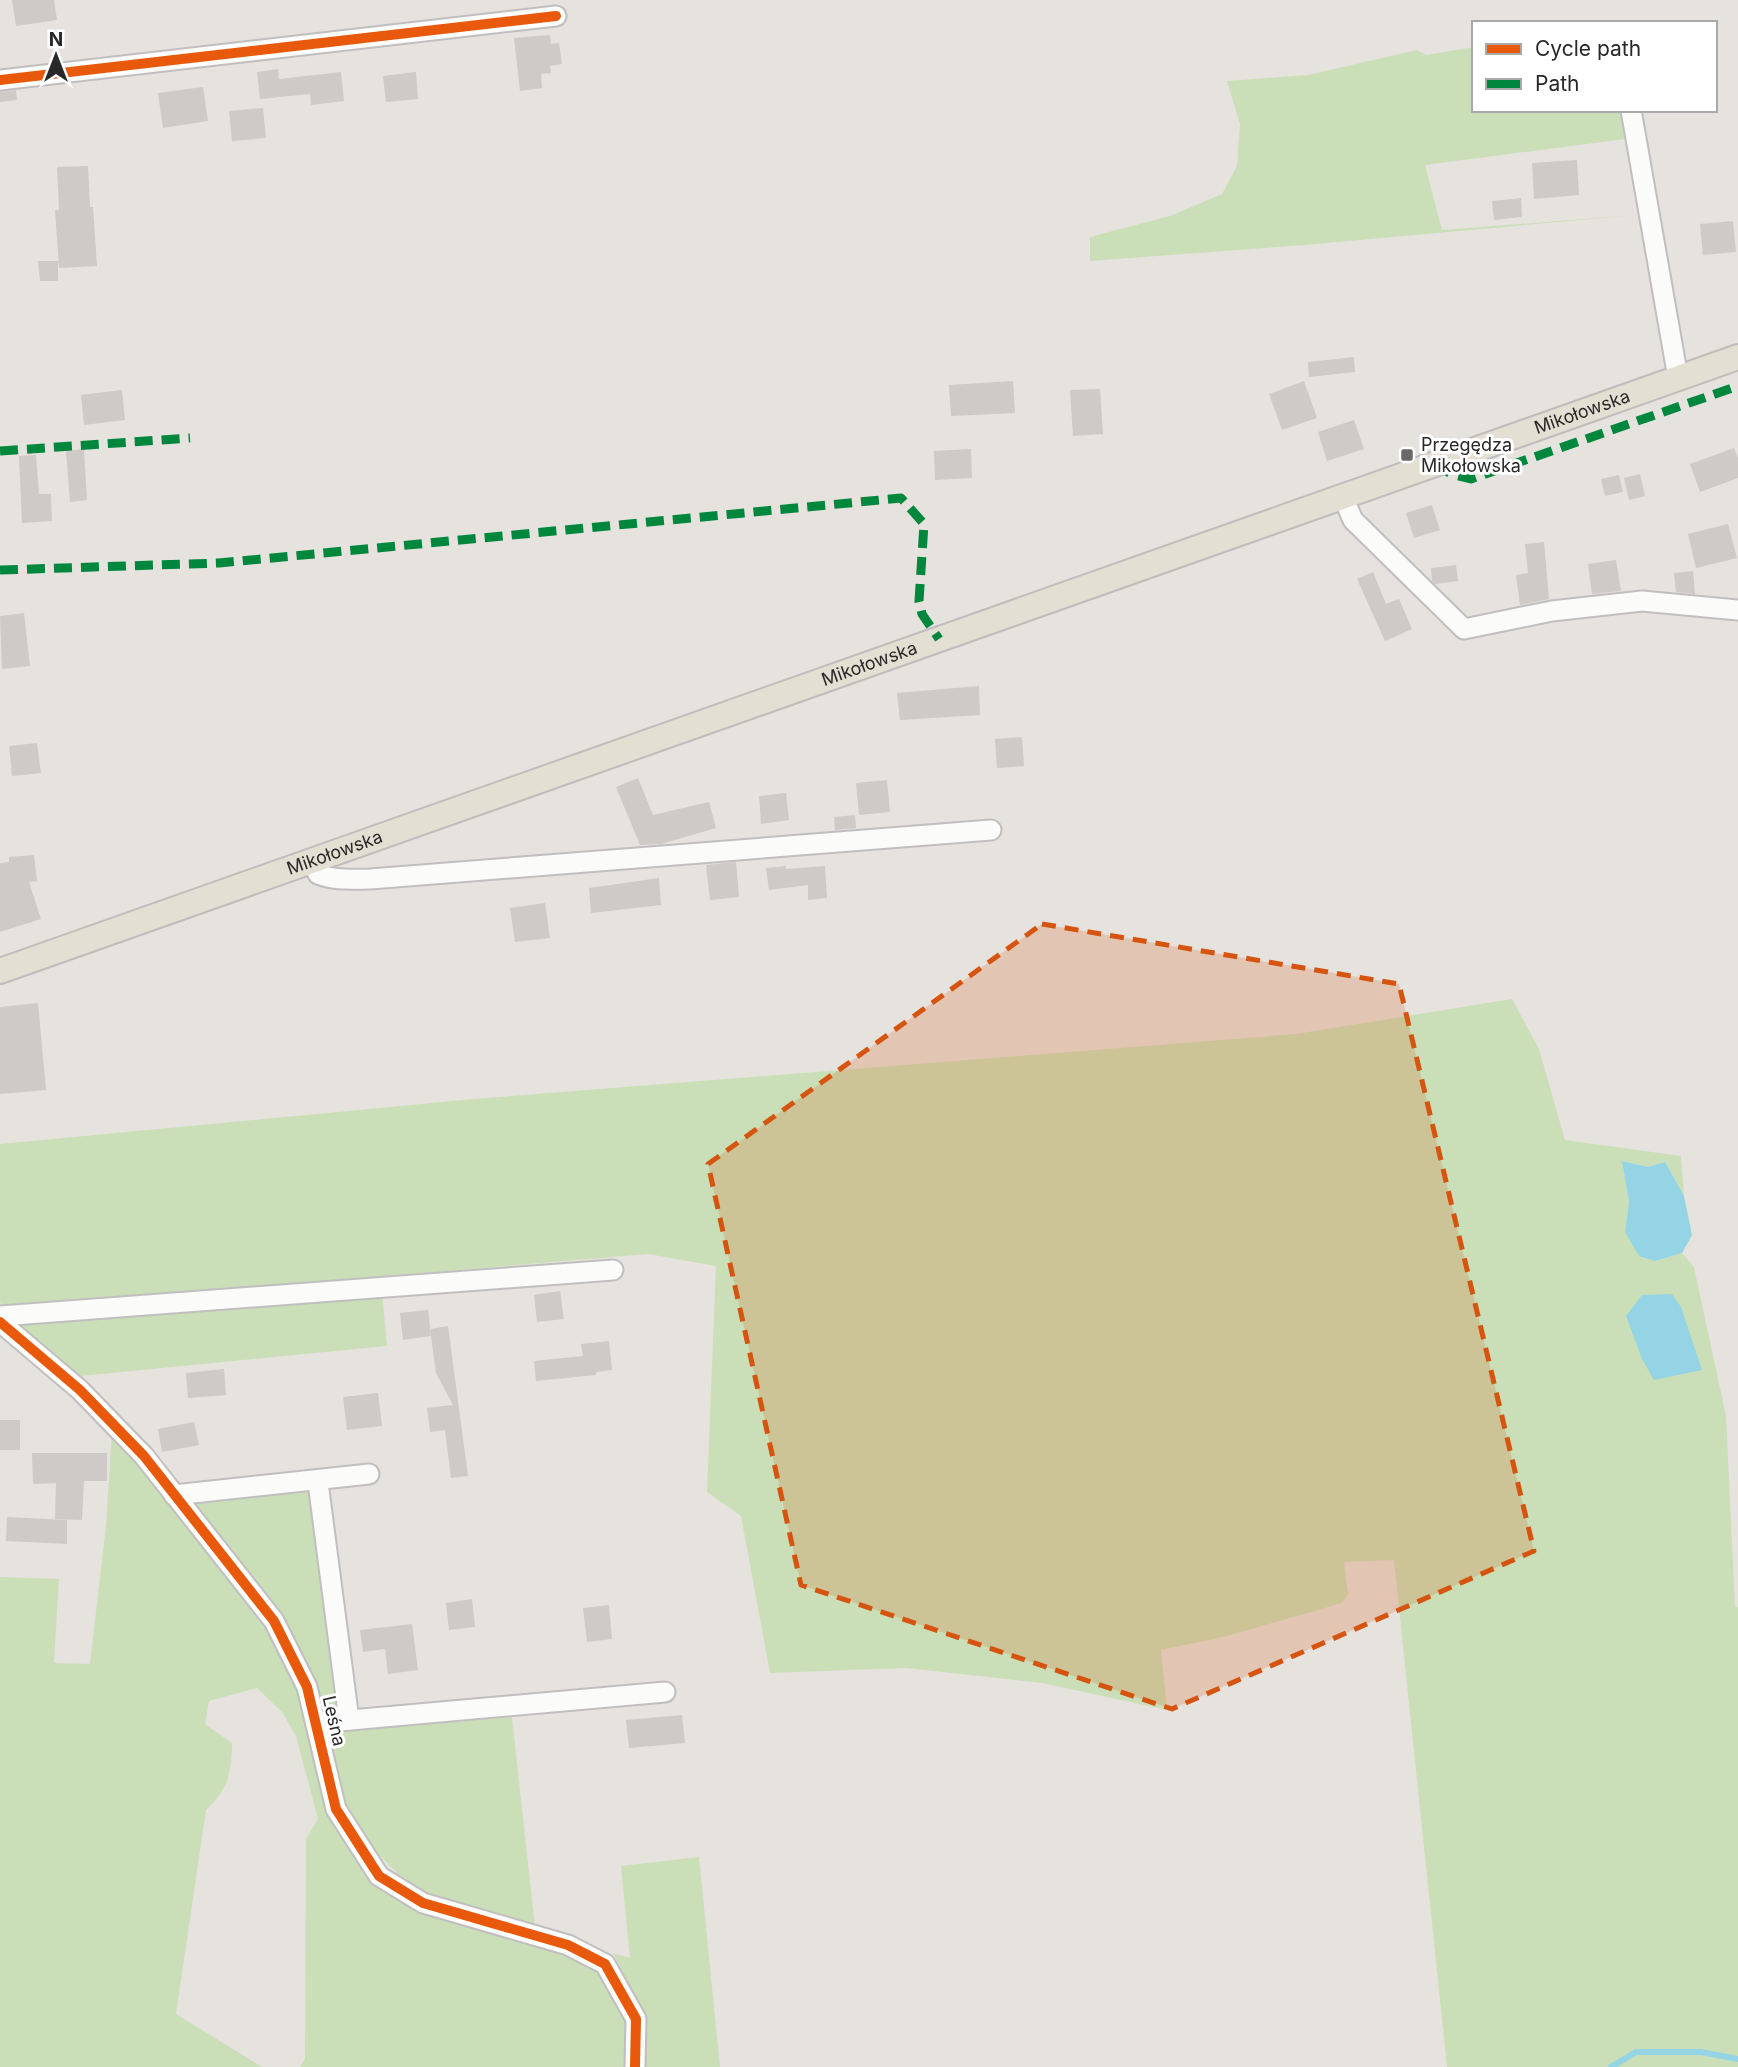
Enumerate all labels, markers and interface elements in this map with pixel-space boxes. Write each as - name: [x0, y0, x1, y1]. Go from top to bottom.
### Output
- north arrow: [21, 21, 91, 91]
- legend: [1472, 21, 1717, 112]
- text: N: [49, 28, 63, 51]
- text: Cycle path: [1535, 36, 1641, 61]
- text: Path: [1535, 71, 1580, 96]
- street label: Mikołowska: [1531, 385, 1633, 438]
- place label: Przegędza Mikołowska: [1421, 434, 1521, 476]
- marker: Przegędza Mikołowska: [1399, 447, 1415, 463]
- street label: Mikołowska: [819, 637, 920, 690]
- street label: Mikołowska: [284, 826, 385, 879]
- street label: Leśna: [319, 1694, 350, 1748]

